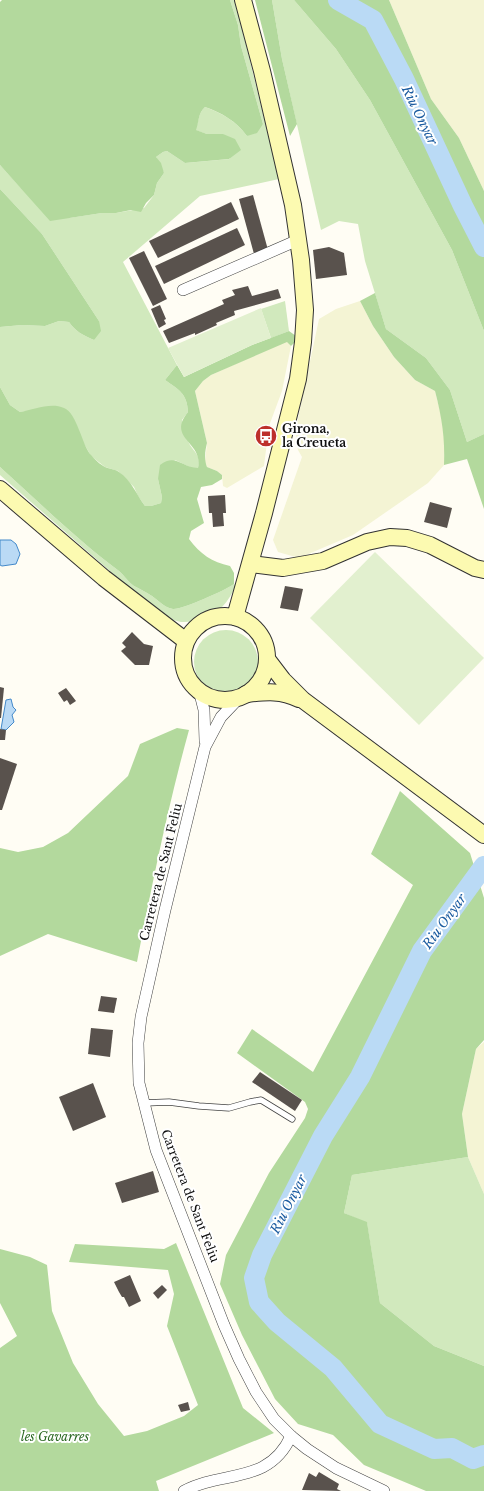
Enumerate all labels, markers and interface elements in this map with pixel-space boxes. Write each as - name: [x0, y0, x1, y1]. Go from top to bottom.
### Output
- water label: Riu Onyar: [397, 82, 442, 149]
- place label: Girona, la Creueta: [282, 421, 346, 450]
- bus stop icon: Girona, la Creueta: [253, 423, 279, 449]
- street label: Carretera de Sant Feliu: [136, 802, 185, 942]
- water label: Riu Onyar: [418, 890, 471, 953]
- street label: Carretera de Sant Feliu: [158, 1127, 223, 1264]
- water label: Riu Onyar: [266, 1171, 311, 1237]
- park label: les Gavarres: [21, 1429, 90, 1444]

